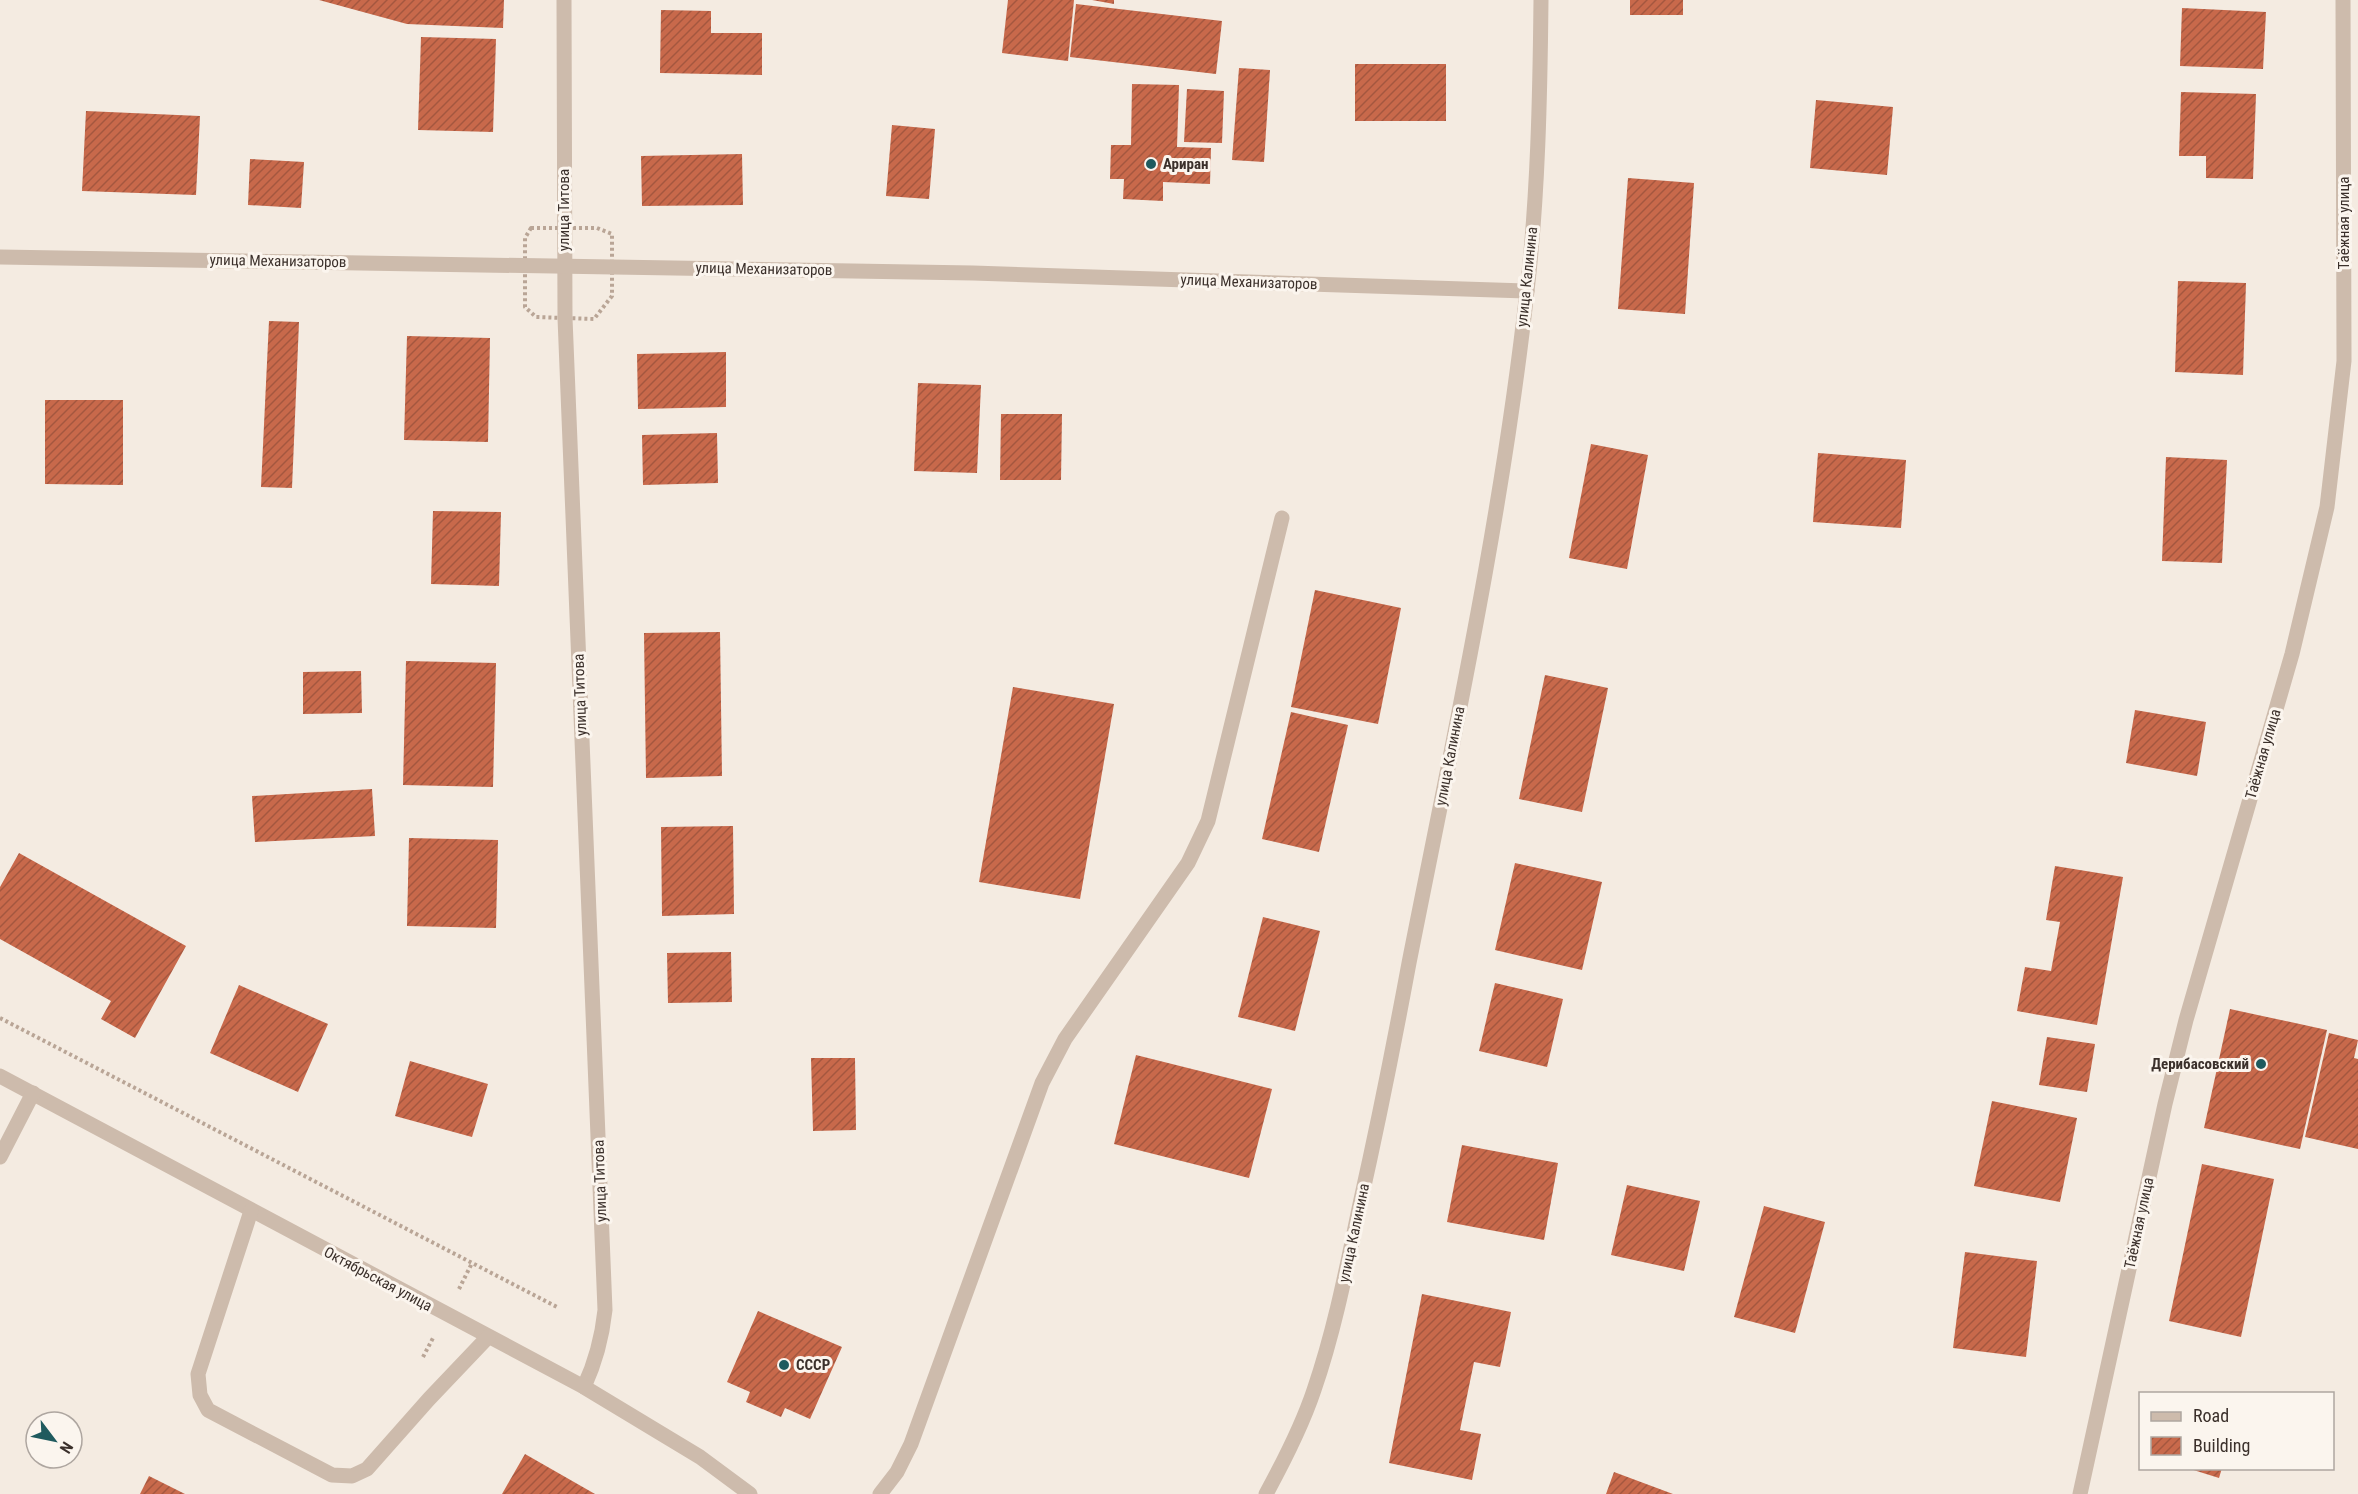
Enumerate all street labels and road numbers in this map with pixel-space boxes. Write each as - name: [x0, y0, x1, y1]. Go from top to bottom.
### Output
- street label: улица Титова: [555, 169, 573, 251]
- street label: Таёжная улица: [2335, 177, 2353, 269]
- street label: улица Калинина: [1513, 226, 1541, 328]
- street label: улица Механизаторов: [209, 251, 347, 271]
- street label: улица Механизаторов: [695, 259, 833, 279]
- street label: улица Механизаторов: [1180, 271, 1318, 293]
- street label: улица Титова: [570, 653, 590, 737]
- street label: улица Калинина: [1432, 705, 1468, 807]
- street label: Таёжная улица: [2242, 707, 2284, 801]
- street label: улица Титова: [590, 1139, 610, 1223]
- street label: Таёжная улица: [2121, 1176, 2157, 1270]
- street label: улица Калинина: [1335, 1182, 1373, 1284]
- street label: Октябрьская улица: [321, 1243, 435, 1315]

